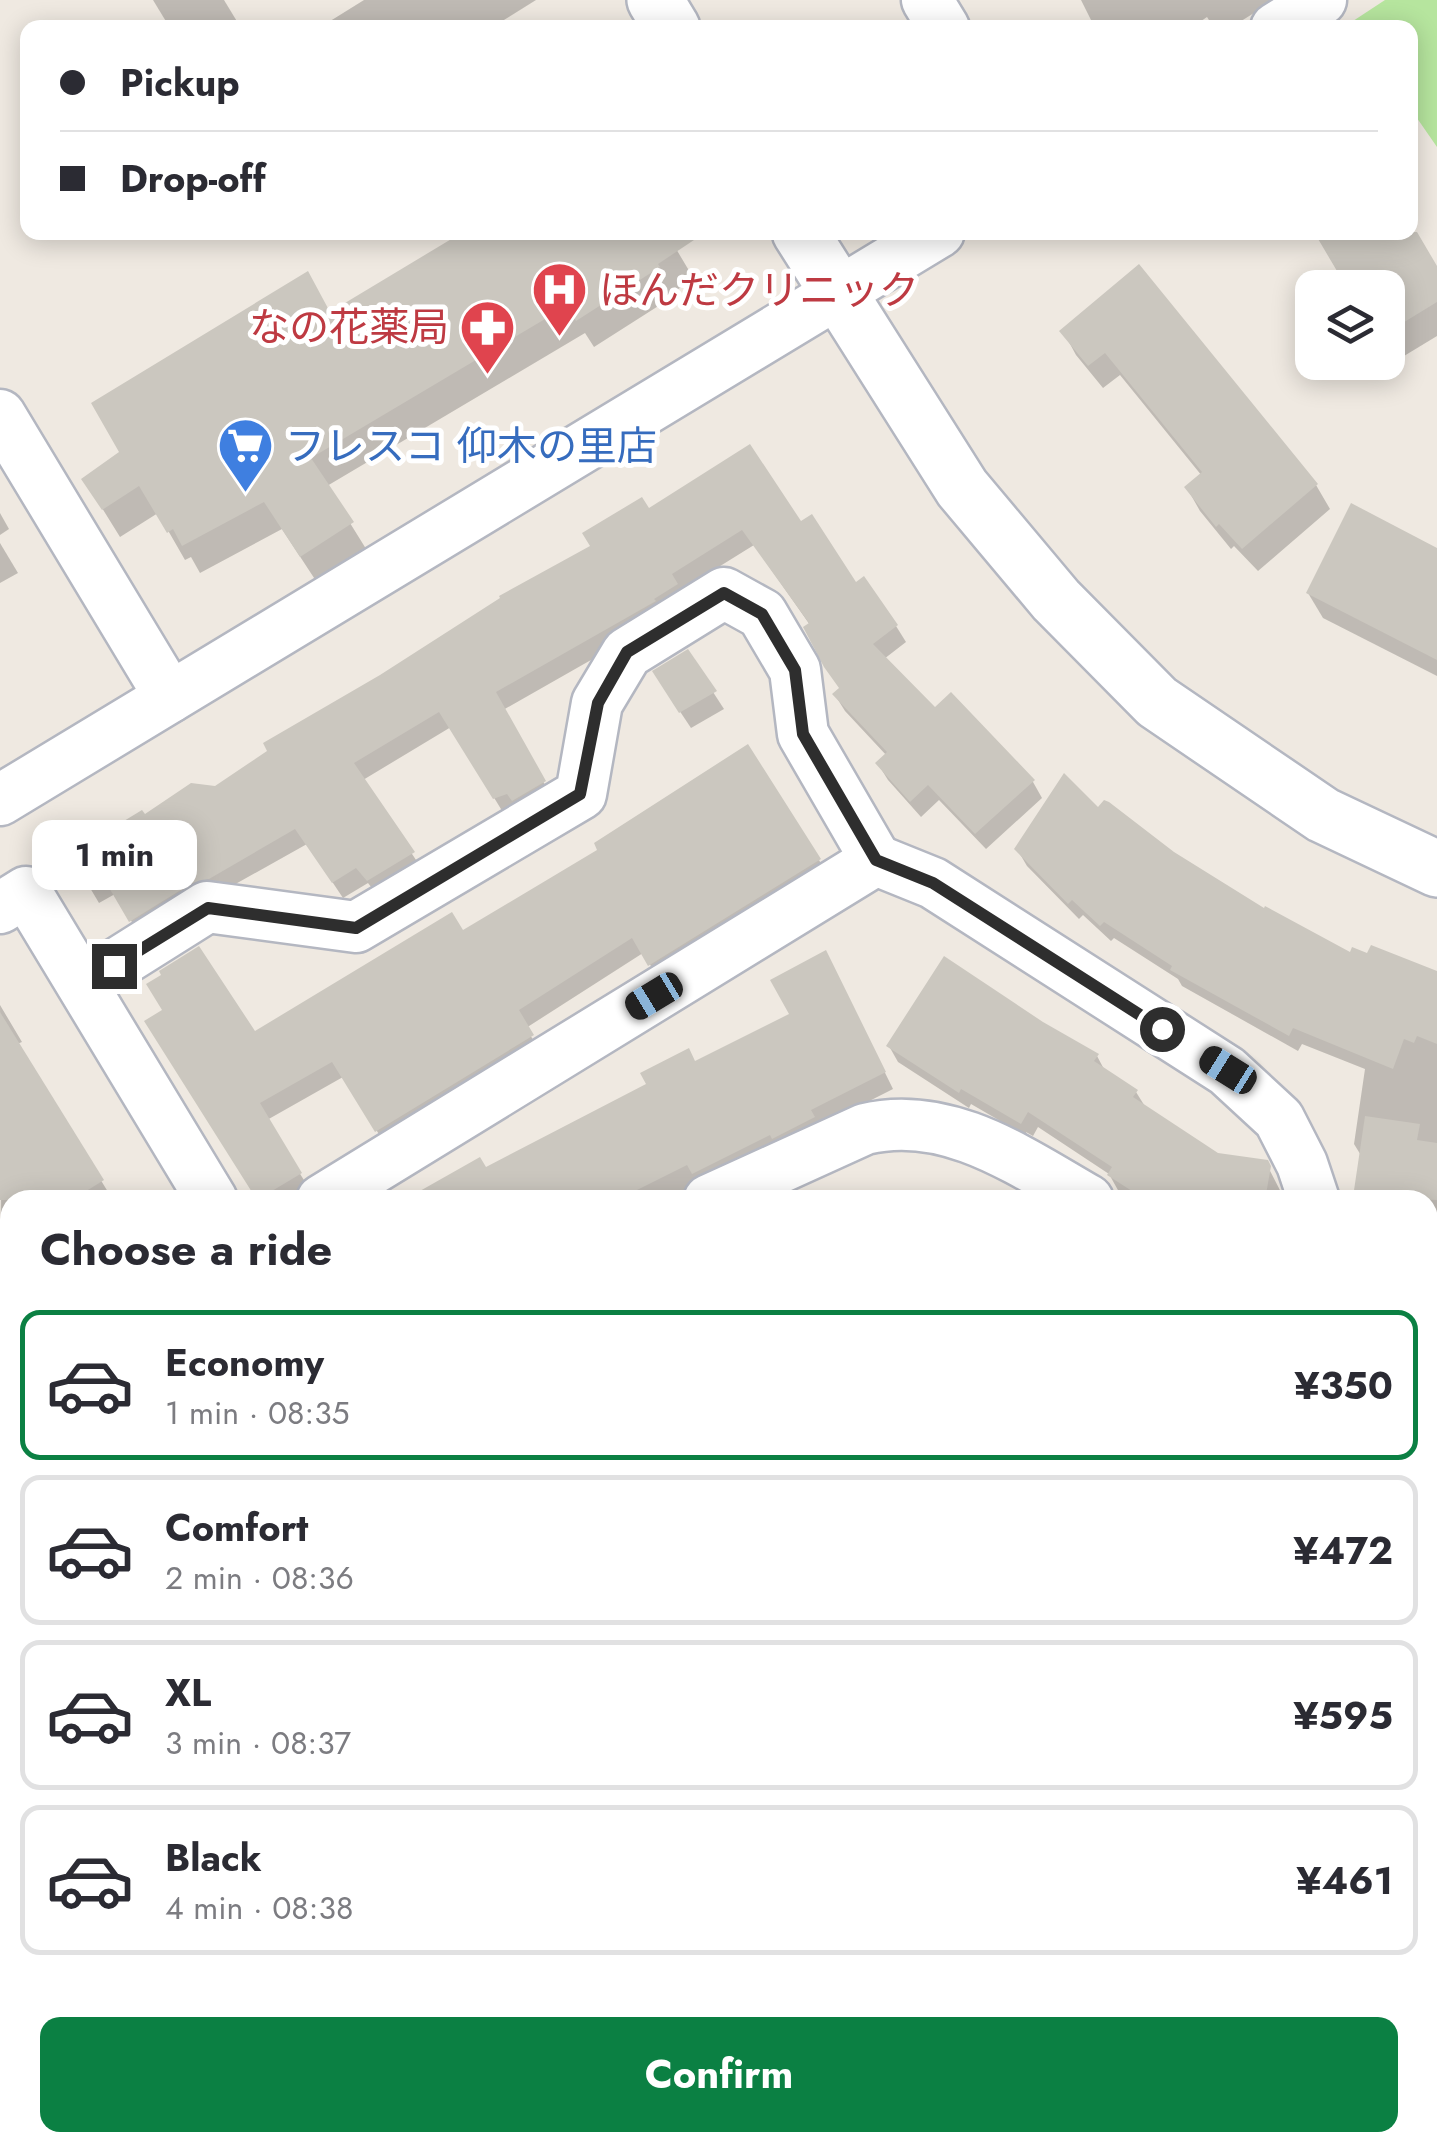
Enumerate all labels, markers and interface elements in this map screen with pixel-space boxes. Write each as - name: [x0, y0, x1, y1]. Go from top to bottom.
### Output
- text: Pickup: [120, 55, 240, 110]
- text: Drop-off: [120, 151, 266, 206]
- hospital icon: ほんだクリニック: [530, 260, 590, 339]
- place label: ほんだクリニック: [599, 261, 919, 319]
- map controls: [1295, 270, 1405, 380]
- button: layers: [1295, 270, 1405, 380]
- pharmacy icon: なの花薬局: [458, 297, 518, 376]
- place label: なの花薬局: [249, 298, 449, 356]
- supermarket icon: フレスコ 仰木の里店: [216, 416, 276, 495]
- place label: フレスコ 仰木の里店: [285, 417, 657, 475]
- callout: 1 min: [32, 821, 196, 891]
- text: 1 min: [75, 832, 154, 878]
- route end: [92, 944, 137, 989]
- car: [621, 968, 687, 1024]
- route start: [1140, 1007, 1185, 1052]
- car: [1195, 1041, 1261, 1099]
- text: Choose a ride: [40, 1217, 332, 1282]
- text: Economy: [165, 1335, 324, 1390]
- icon: car: [45, 1340, 135, 1430]
- text: ¥350: [1294, 1358, 1393, 1413]
- text: 1 min · 08:35: [165, 1390, 350, 1436]
- text: Comfort: [165, 1500, 308, 1555]
- icon: car: [45, 1505, 135, 1595]
- text: ¥472: [1293, 1523, 1393, 1578]
- text: 2 min · 08:36: [165, 1555, 354, 1601]
- text: XL: [165, 1665, 211, 1720]
- icon: car: [45, 1670, 135, 1760]
- text: ¥595: [1293, 1688, 1393, 1743]
- text: 3 min · 08:37: [165, 1720, 351, 1766]
- text: Black: [165, 1830, 262, 1885]
- icon: car: [45, 1835, 135, 1925]
- text: ¥461: [1296, 1853, 1393, 1908]
- text: 4 min · 08:38: [165, 1885, 353, 1931]
- button: Confirm: [40, 2017, 1398, 2132]

